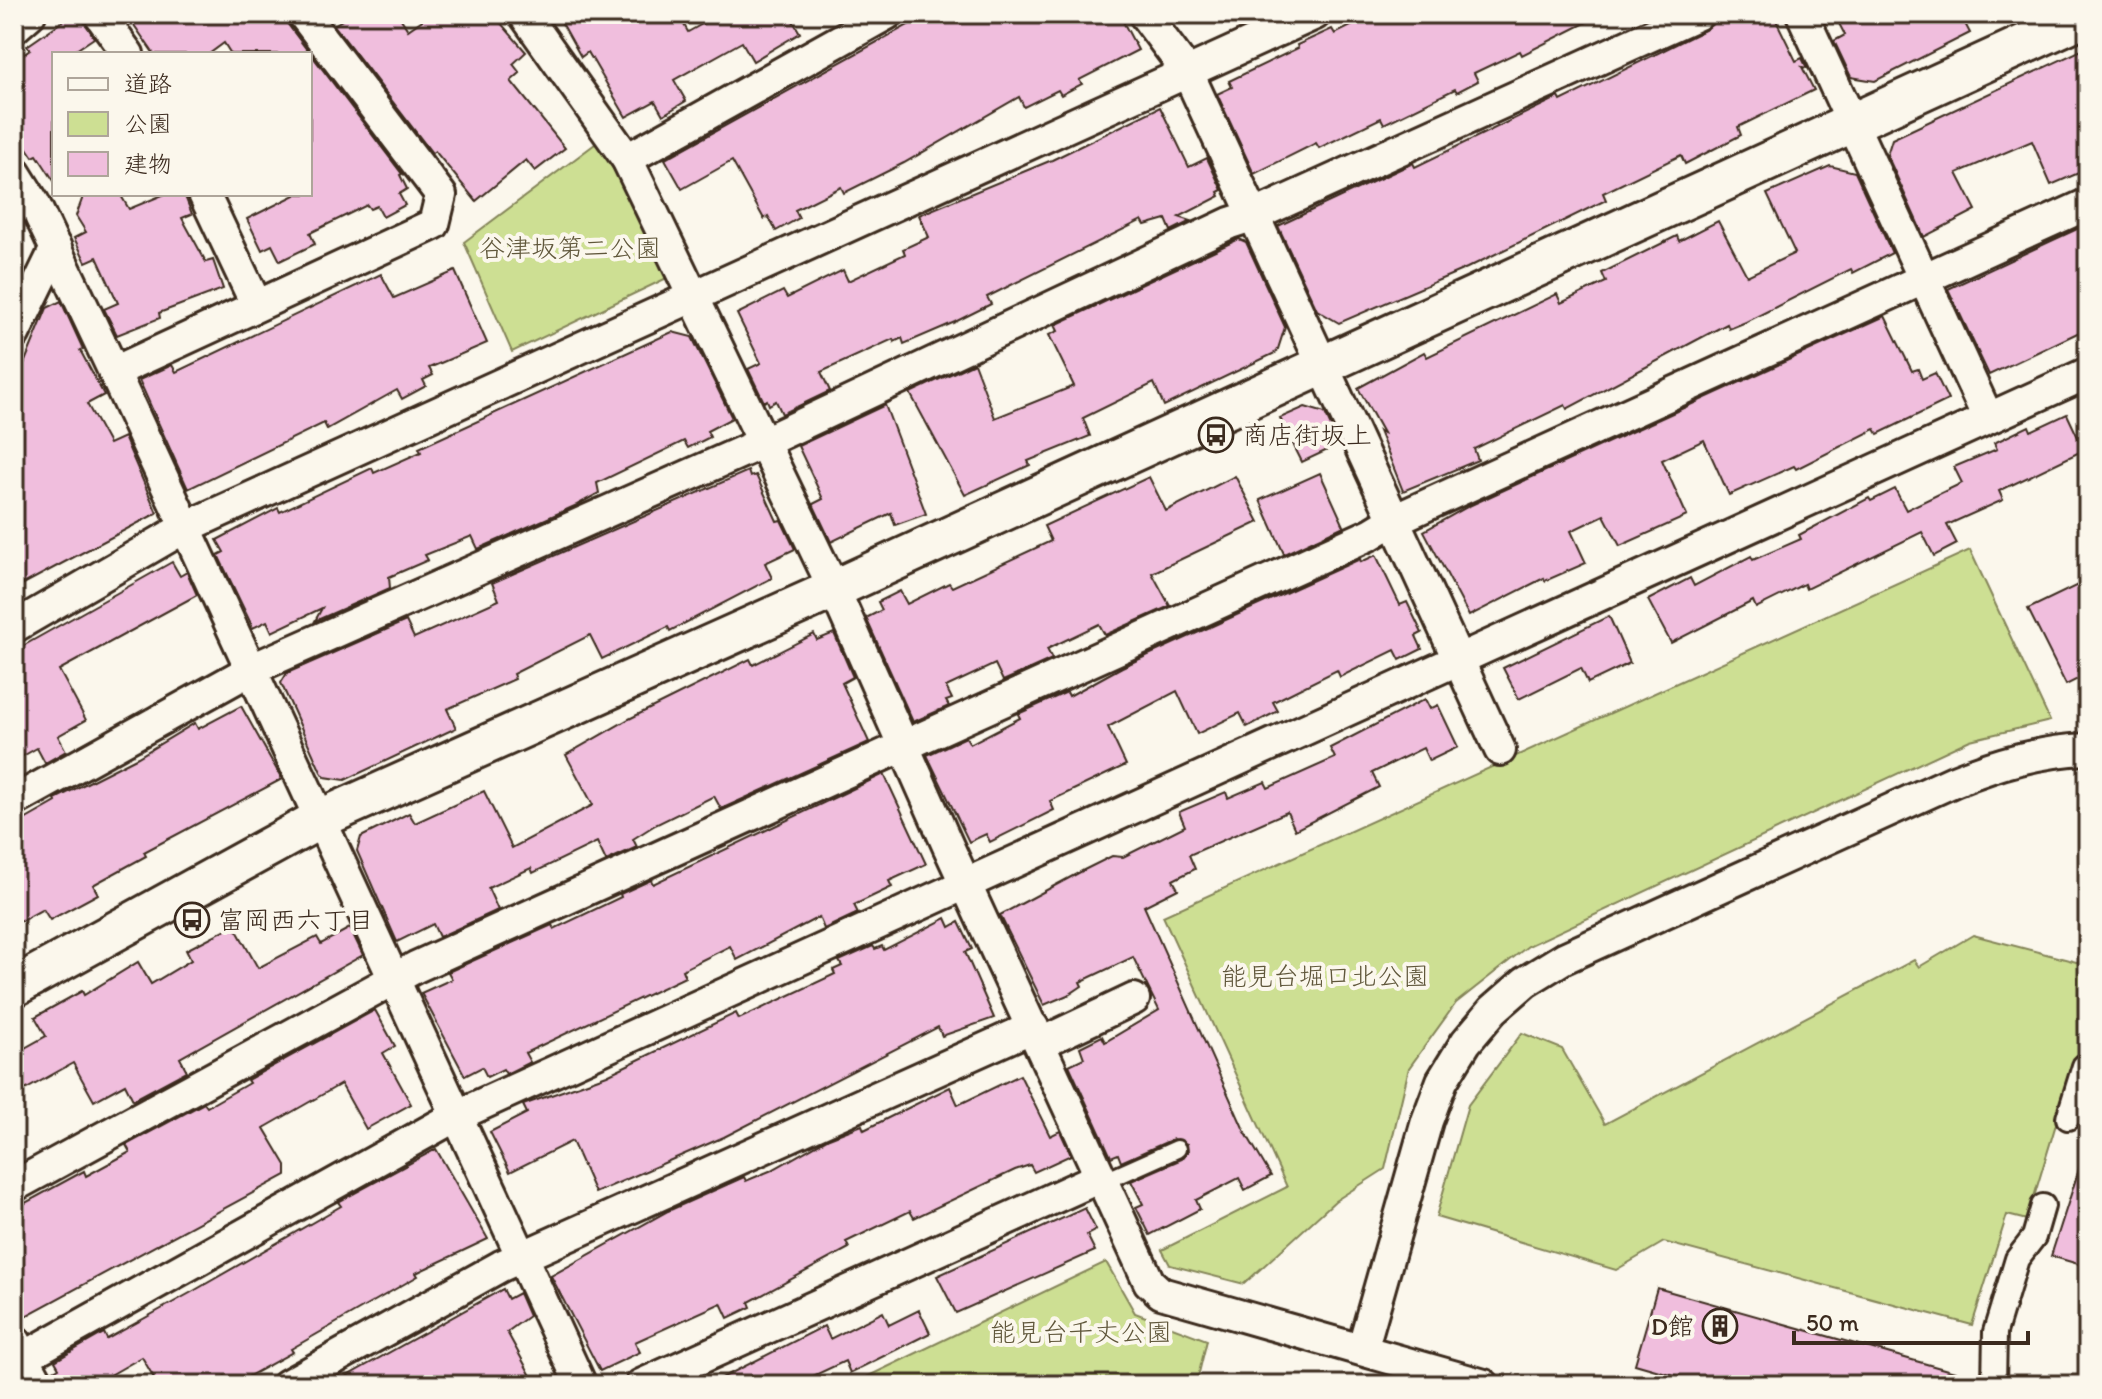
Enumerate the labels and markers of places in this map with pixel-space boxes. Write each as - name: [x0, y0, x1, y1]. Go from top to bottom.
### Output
- bus stop icon: 商店街坂上: [1197, 416, 1235, 454]
- place label: 商店街坂上: [1242, 419, 1372, 451]
- bus stop icon: 富岡西六丁目: [173, 901, 211, 939]
- place label: 富岡西六丁目: [218, 904, 374, 936]
- building icon: D館: [1701, 1307, 1739, 1345]
- place label: D館: [1651, 1310, 1694, 1342]

